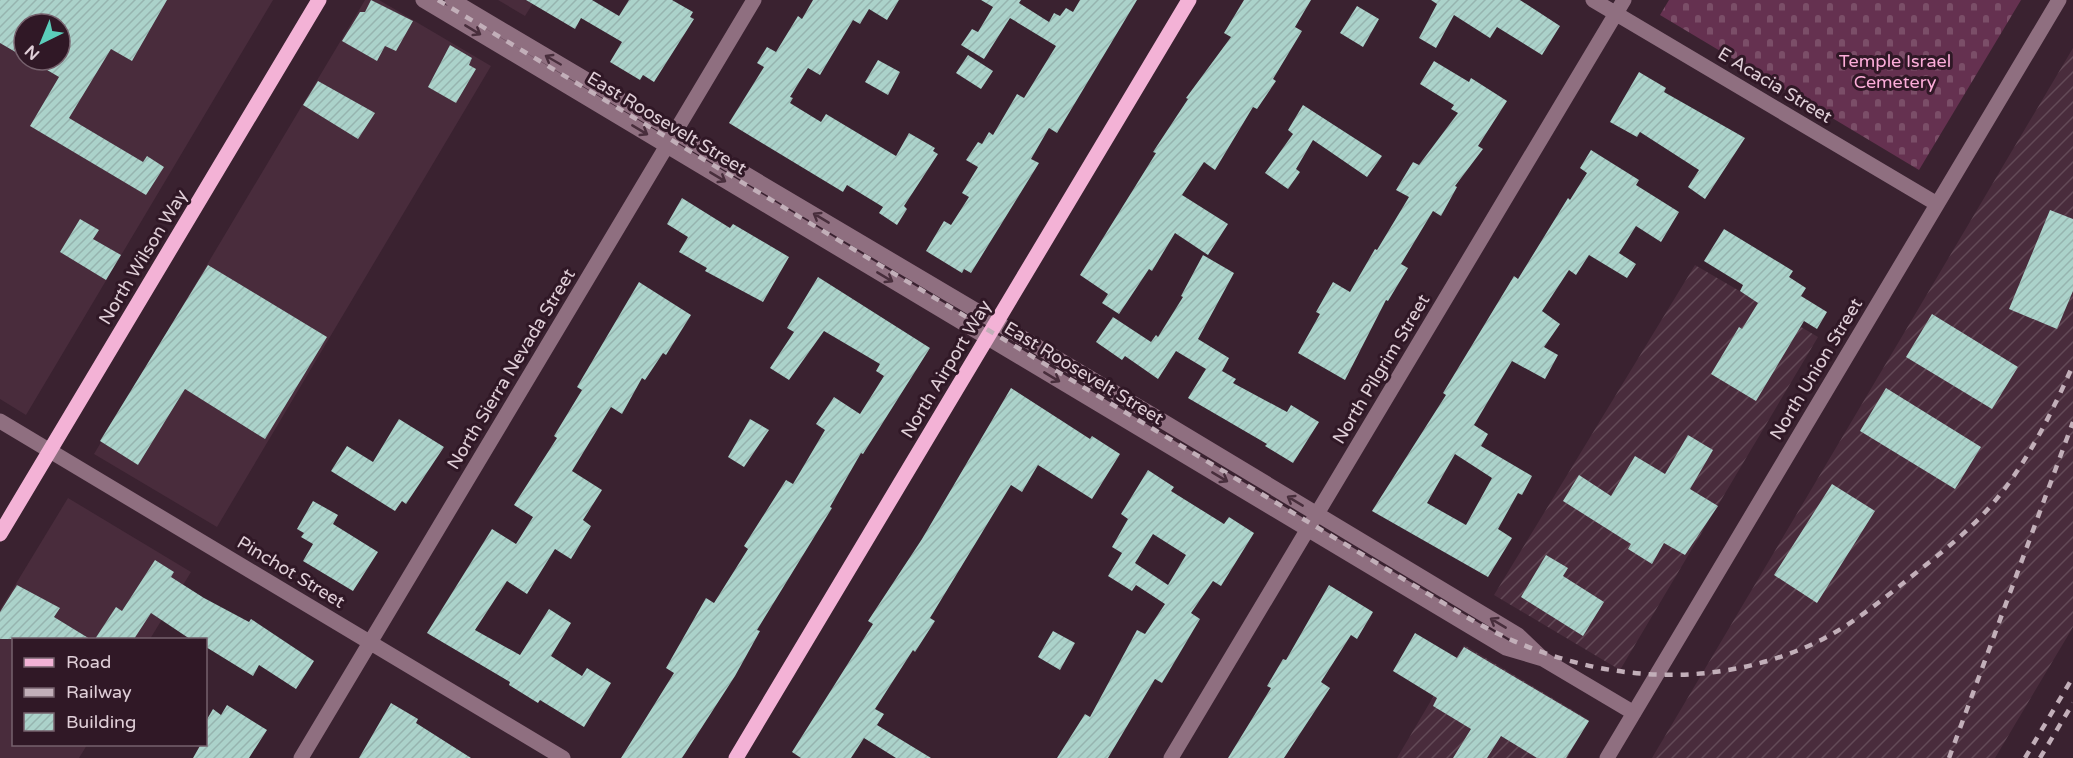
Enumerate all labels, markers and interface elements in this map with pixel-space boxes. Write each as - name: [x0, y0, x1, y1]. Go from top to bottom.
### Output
- north arrow: [12, 12, 72, 72]
- one-way arrow: [464, 24, 481, 36]
- text: N: [21, 41, 44, 64]
- street label: E Acacia Street: [1714, 42, 1836, 128]
- park label: Temple Israel Cemetery: [1839, 50, 1951, 93]
- one-way arrow: [545, 54, 562, 66]
- street label: East Roosevelt Street: [583, 67, 751, 179]
- one-way arrow: [631, 125, 648, 137]
- one-way arrow: [709, 171, 726, 183]
- street label: North Wilson Way: [94, 185, 192, 329]
- one-way arrow: [813, 212, 830, 224]
- street label: North Sierra Nevada Street: [442, 265, 580, 473]
- one-way arrow: [876, 271, 893, 283]
- street label: North Pilgrim Street: [1328, 290, 1434, 448]
- street label: North Union Street: [1765, 294, 1867, 444]
- street label: North Airport Way: [896, 296, 996, 442]
- street label: East Roosevelt Street: [1000, 317, 1168, 429]
- one-way arrow: [1043, 371, 1060, 383]
- one-way arrow: [1211, 471, 1228, 483]
- one-way arrow: [1287, 494, 1304, 506]
- street label: Pinchot Street: [233, 531, 349, 613]
- one-way arrow: [1490, 617, 1507, 629]
- legend: [12, 638, 207, 746]
- text: Road: [66, 651, 111, 673]
- text: Railway: [66, 681, 132, 703]
- text: Building: [66, 711, 136, 733]

